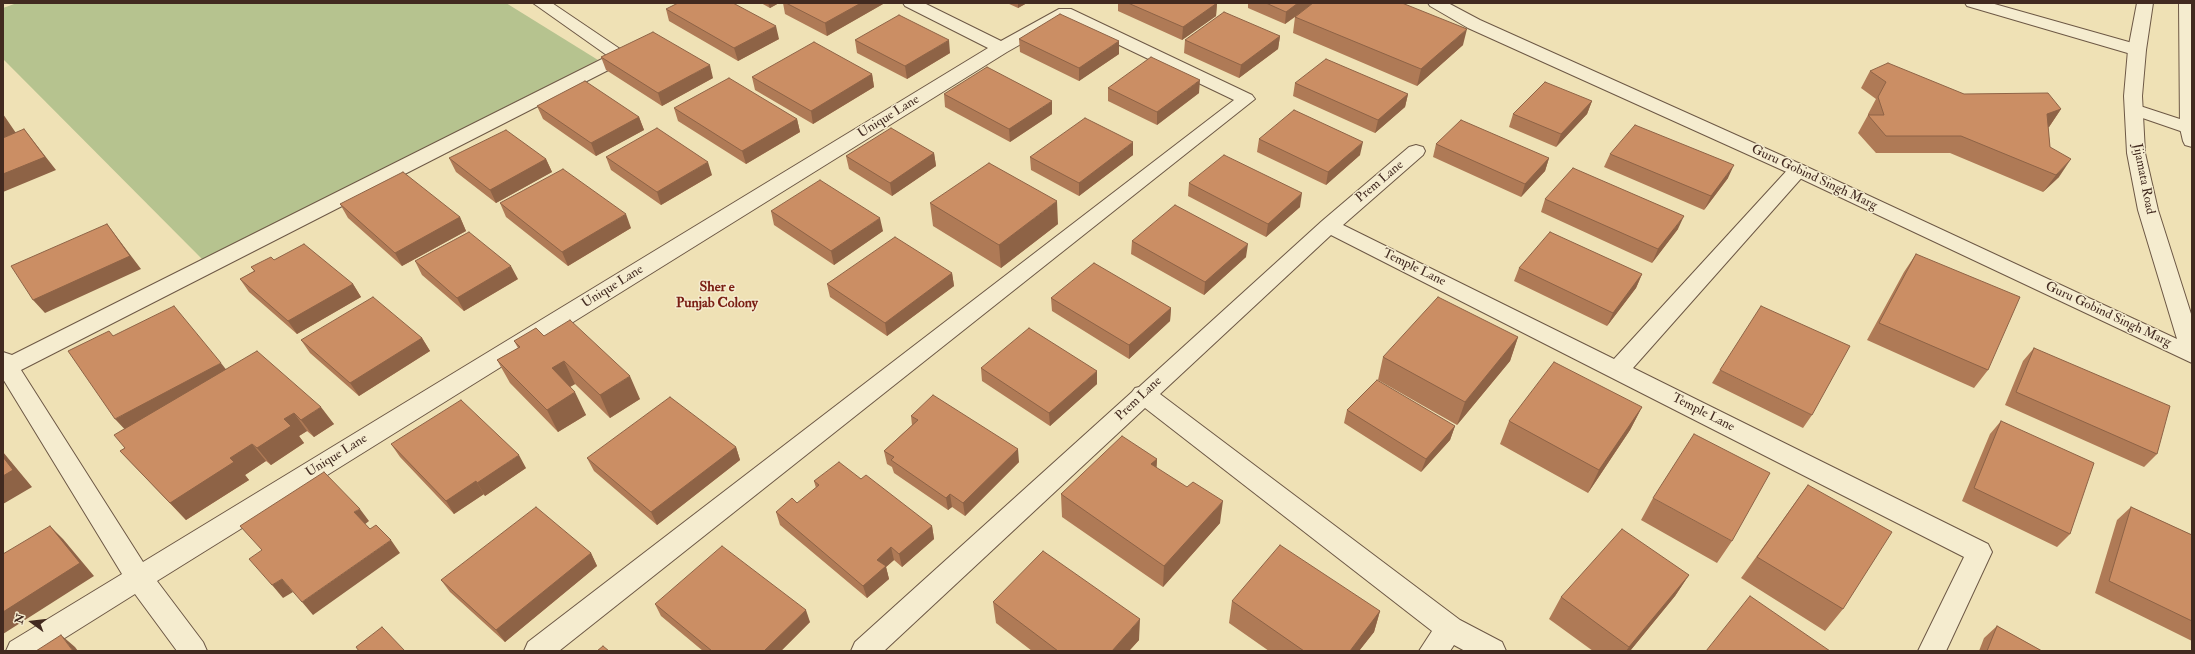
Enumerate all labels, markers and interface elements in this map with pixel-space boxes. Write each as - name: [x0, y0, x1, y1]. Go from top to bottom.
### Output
- street label: Unique Lane: [856, 92, 922, 142]
- street label: Guru Gobind Singh Marg: [1749, 142, 1879, 214]
- street label: Jijamata Road: [2128, 142, 2158, 216]
- street label: Prem Lane: [1353, 158, 1407, 206]
- street label: Temple Lane: [1380, 246, 1448, 290]
- street label: Unique Lane: [580, 262, 646, 312]
- street label: Guru Gobind Singh Marg: [2043, 279, 2173, 351]
- district label: Sher e Punjab Colony: [676, 280, 758, 312]
- street label: Prem Lane: [1113, 374, 1165, 424]
- street label: Temple Lane: [1669, 391, 1737, 435]
- street label: Unique Lane: [304, 431, 370, 481]
- north arrow: [12, 602, 52, 642]
- text: N: [12, 612, 27, 625]

